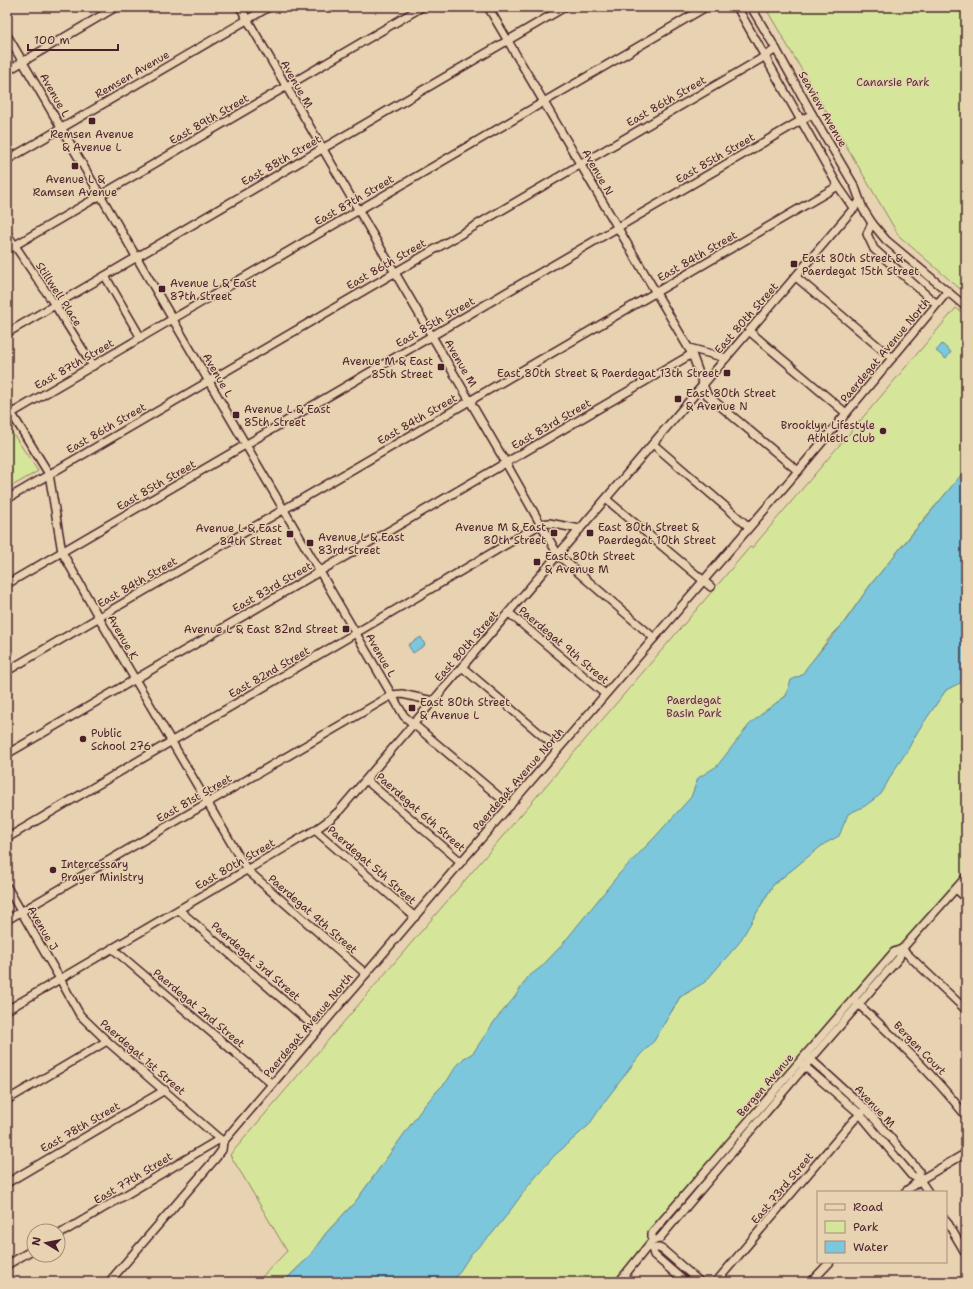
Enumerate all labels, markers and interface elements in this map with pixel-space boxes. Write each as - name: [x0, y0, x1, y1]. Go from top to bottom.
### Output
- scale bar: [28, 26, 118, 52]
- text: 100 m: [34, 32, 70, 48]
- street label: Remsen Avenue: [92, 47, 172, 102]
- street label: Avenue M: [277, 58, 317, 111]
- street label: Seaview Avenue: [795, 69, 850, 150]
- street label: Avenue L: [36, 70, 73, 120]
- street label: East 86th Street: [624, 72, 709, 130]
- park label: Canarsie Park: [856, 75, 930, 90]
- street label: East 89th Street: [167, 90, 252, 148]
- marker: Remsen Avenue & Avenue L: [87, 116, 97, 126]
- place label: Remsen Avenue & Avenue L: [50, 127, 134, 155]
- street label: East 85th Street: [673, 130, 758, 187]
- street label: East 88th Street: [239, 131, 324, 189]
- street label: Avenue N: [578, 146, 617, 198]
- marker: Avenue L & Ramsen Avenue: [70, 161, 80, 171]
- street label: East 87th Street: [312, 171, 397, 229]
- place label: Avenue L & Ramsen Avenue: [33, 172, 117, 200]
- street label: East 84th Street: [655, 227, 740, 285]
- street label: East 86th Street: [344, 235, 429, 293]
- place label: East 80th Street & Paerdegat 15th Street: [802, 251, 919, 279]
- street label: Stillwell Place: [32, 259, 85, 329]
- marker: East 80th Street & Paerdegat 15th Street: [789, 259, 799, 269]
- place label: Avenue L & East 87th Street: [170, 276, 257, 304]
- street label: East 80th Street: [711, 279, 782, 357]
- marker: Avenue L & East 87th Street: [157, 284, 167, 294]
- street label: East 85th Street: [393, 294, 478, 351]
- street label: Paerdegat Avenue North: [837, 295, 934, 406]
- street label: East 87th Street: [32, 335, 117, 393]
- street label: Avenue M: [441, 337, 481, 390]
- street label: Avenue L: [199, 350, 236, 400]
- place label: Avenue M & East 85th Street: [342, 354, 433, 382]
- marker: Avenue M & East 85th Street: [436, 362, 446, 372]
- place label: East 80th Street & Paerdegat 13th Street: [497, 366, 719, 381]
- marker: East 80th Street & Paerdegat 13th Street: [722, 368, 732, 378]
- place label: East 80th Street & Avenue N: [686, 386, 776, 414]
- street label: East 84th Street: [375, 390, 460, 448]
- marker: East 80th Street & Avenue N: [673, 394, 683, 404]
- street label: East 83rd Street: [509, 395, 594, 453]
- street label: East 86th Street: [64, 399, 149, 457]
- place label: Avenue L & East 85th Street: [244, 402, 331, 430]
- marker: Avenue L & East 85th Street: [231, 410, 241, 420]
- place label: Brooklyn Lifestyle Athletic Club: [781, 418, 875, 446]
- marker: Brooklyn Lifestyle Athletic Club: [878, 426, 888, 436]
- street label: East 85th Street: [114, 457, 199, 514]
- place label: Avenue M & East 80th Street: [455, 520, 546, 548]
- place label: East 80th Street & Paerdegat 10th Street: [598, 520, 716, 548]
- place label: Avenue L & East 84th Street: [196, 521, 282, 549]
- marker: Avenue M & East 80th Street: [549, 528, 559, 538]
- marker: East 80th Street & Paerdegat 10th Street: [585, 528, 595, 538]
- marker: Avenue L & East 84th Street: [285, 529, 295, 539]
- place label: Avenue L & East 83rd Street: [318, 530, 405, 558]
- marker: Avenue L & East 83rd Street: [305, 538, 315, 548]
- place label: East 80th Street & Avenue M: [545, 549, 635, 577]
- street label: East 84th Street: [95, 553, 180, 611]
- marker: East 80th Street & Avenue M: [532, 557, 542, 567]
- street label: East 83rd Street: [230, 558, 315, 616]
- street label: Paerdegat 9th Street: [515, 603, 612, 688]
- street label: East 80th Street: [431, 607, 502, 685]
- street label: Avenue K: [104, 612, 141, 662]
- place label: Avenue L & East 82nd Street: [184, 622, 338, 637]
- marker: Avenue L & East 82nd Street: [341, 624, 351, 634]
- street label: Avenue L: [362, 630, 399, 680]
- street label: East 82nd Street: [226, 643, 313, 702]
- park label: Paerdegat Basin Park: [666, 693, 722, 721]
- place label: East 80th Street & Avenue L: [420, 695, 510, 723]
- marker: East 80th Street & Avenue L: [407, 703, 417, 713]
- street label: Paerdegat Avenue North: [469, 724, 567, 834]
- place label: Public School 276: [91, 726, 151, 754]
- marker: Public School 276: [78, 734, 88, 744]
- street label: Paerdegat 6th Street: [373, 770, 469, 855]
- street label: East 81st Street: [154, 771, 235, 826]
- street label: Paerdegat 5th Street: [324, 823, 419, 908]
- street label: East 80th Street: [193, 835, 278, 893]
- place label: Intercessary Prayer Ministry: [61, 857, 144, 885]
- marker: Intercessary Prayer Ministry: [48, 865, 58, 875]
- street label: Paerdegat 4th Street: [265, 871, 361, 957]
- street label: Avenue J: [24, 903, 62, 954]
- street label: Paerdegat 3rd Street: [208, 918, 304, 1004]
- street label: Paerdegat 2nd Street: [150, 966, 248, 1051]
- street label: Paerdegat Avenue North: [260, 970, 357, 1081]
- street label: Paerdegat 1st Street: [97, 1016, 189, 1099]
- street label: Bergen Court: [890, 1018, 949, 1079]
- street label: Bergen Avenue: [734, 1051, 797, 1120]
- street label: Avenue M: [851, 1082, 899, 1131]
- street label: East 78th Street: [38, 1098, 123, 1156]
- street label: East 77th Street: [91, 1149, 176, 1208]
- street label: East 73rd Street: [748, 1149, 817, 1227]
- legend: [817, 1191, 947, 1263]
- text: Road: [853, 1199, 884, 1215]
- text: Park: [853, 1219, 879, 1235]
- north arrow: [26, 1223, 66, 1263]
- text: N: [29, 1235, 45, 1247]
- text: Water: [853, 1239, 889, 1255]

